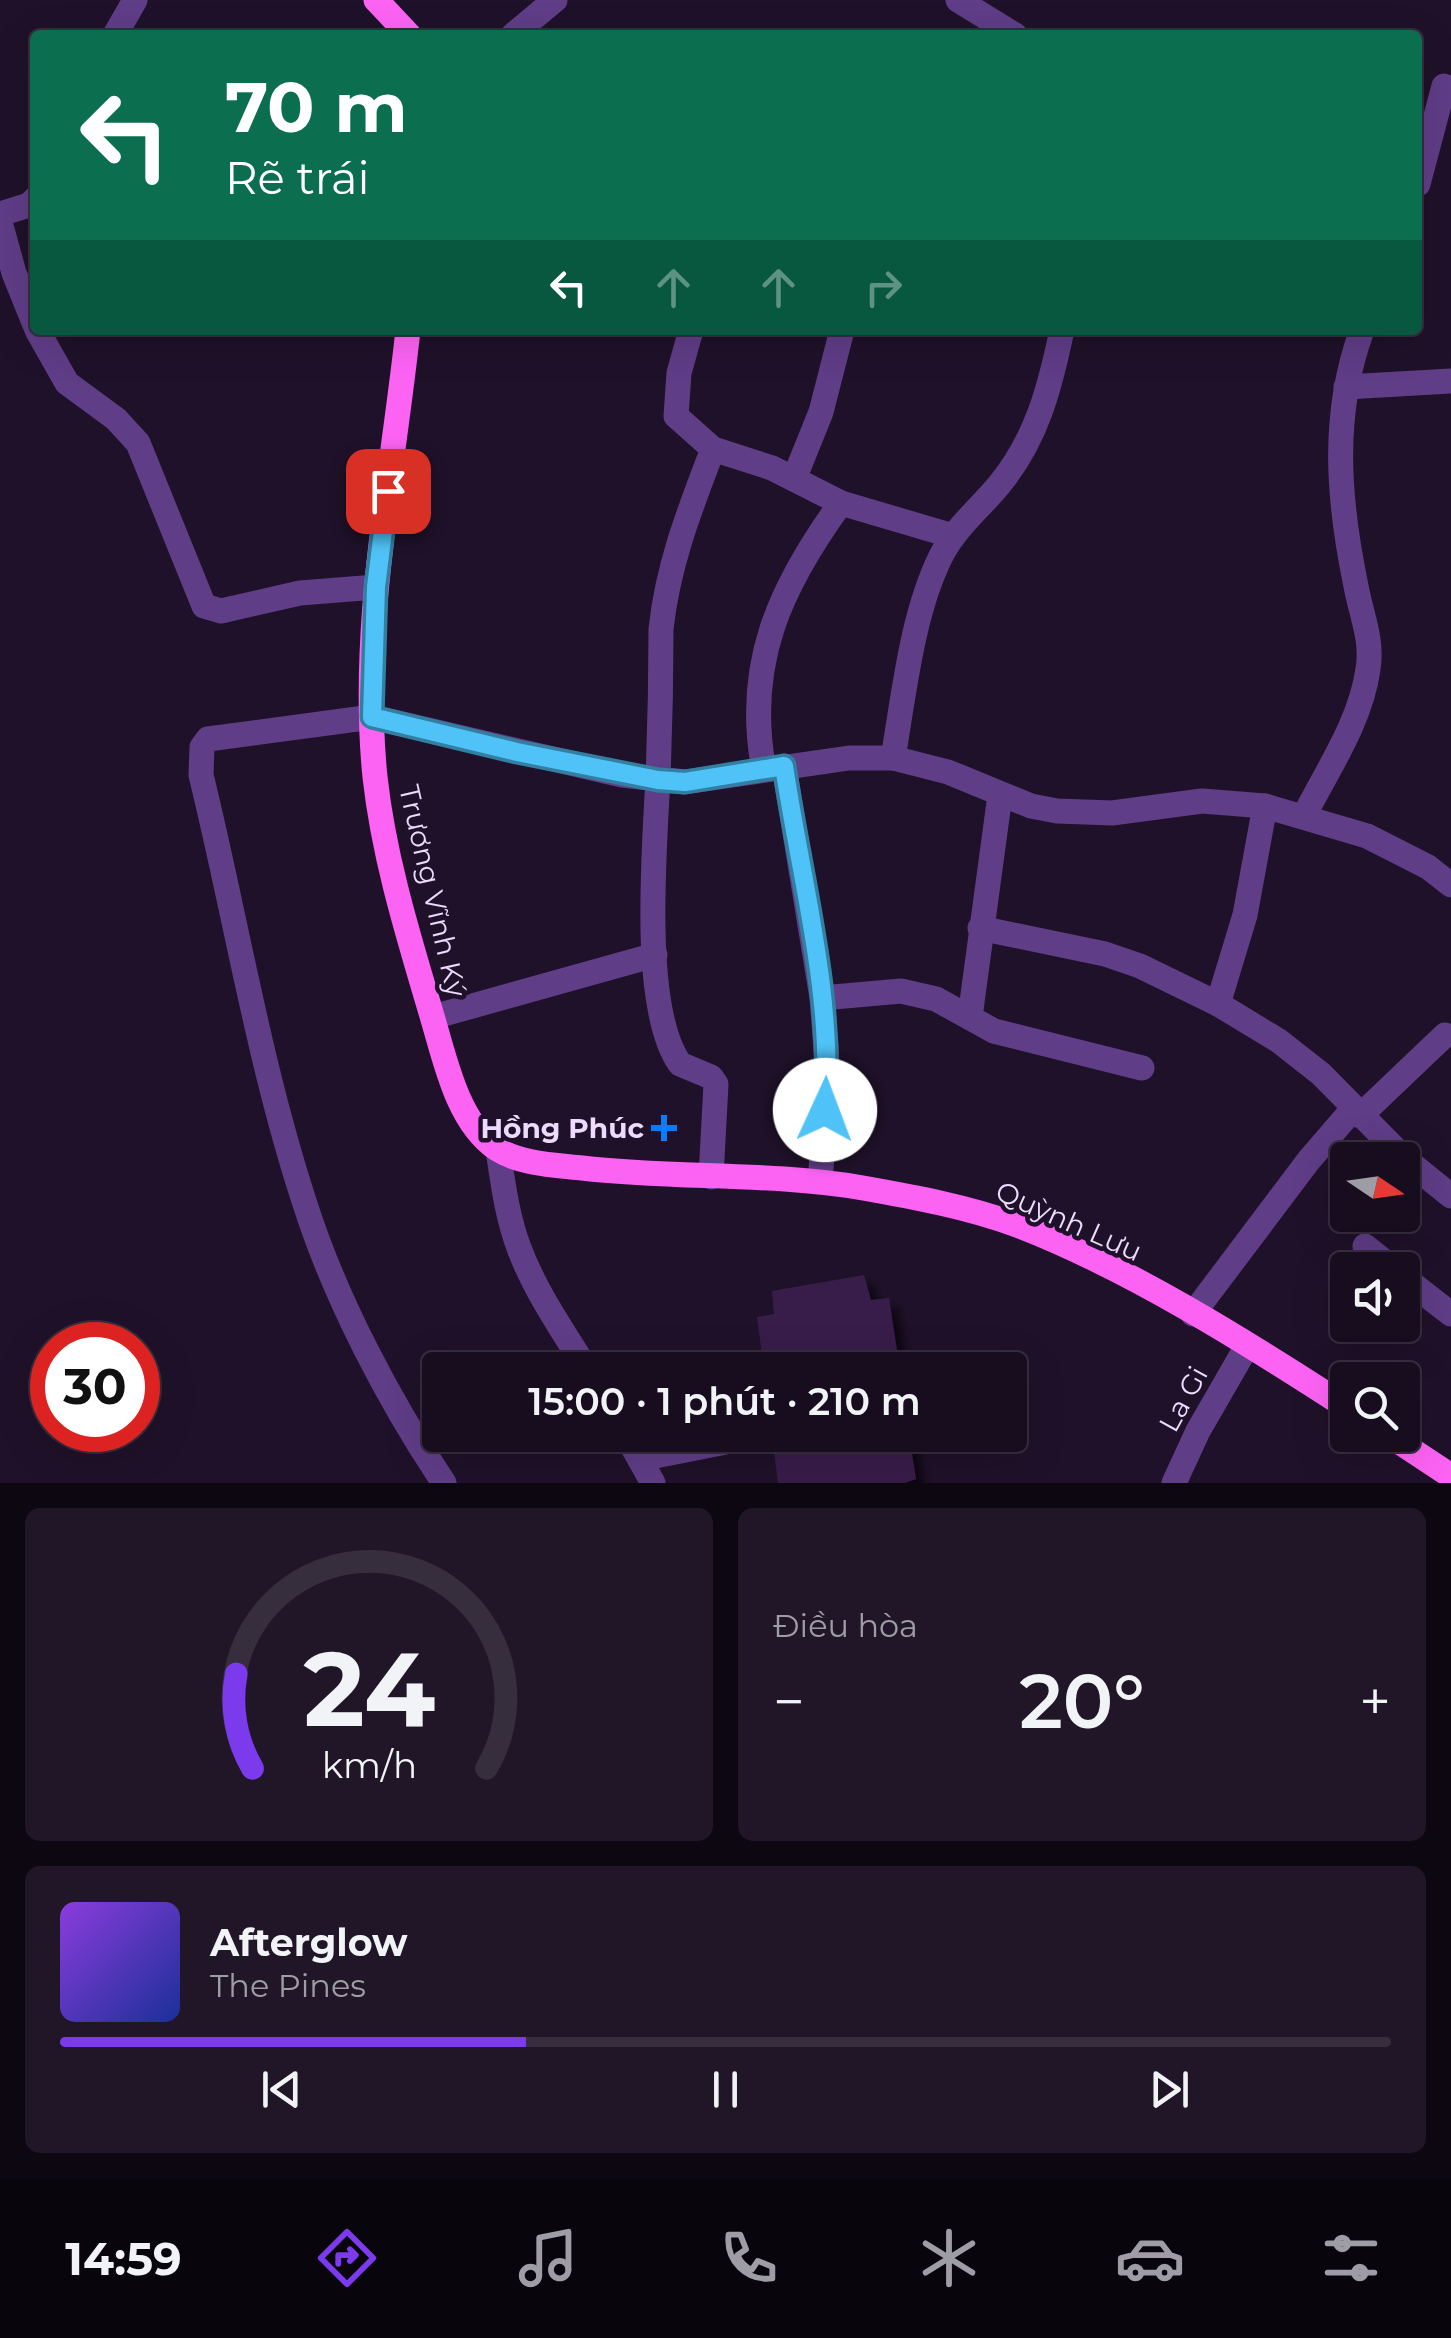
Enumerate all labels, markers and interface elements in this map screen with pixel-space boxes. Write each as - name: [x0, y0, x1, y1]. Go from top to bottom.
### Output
- text: 70 m: [225, 64, 408, 150]
- icon: left: [60, 70, 190, 200]
- text: Rẽ trái: [225, 150, 370, 205]
- icon: left: [541, 260, 596, 315]
- icon: ahead: [646, 260, 701, 315]
- icon: ahead: [751, 260, 806, 315]
- icon: right: [856, 260, 911, 315]
- pin: [346, 449, 431, 534]
- icon: arrive: [361, 464, 416, 519]
- street label: Trương Vĩnh Ký: [392, 782, 474, 1001]
- position arrow: [773, 1058, 877, 1162]
- place label: Hồng Phúc: [480, 1111, 644, 1145]
- marker: Hồng Phúc: [653, 1117, 675, 1139]
- north arrow: [1330, 1142, 1420, 1232]
- map controls: [1330, 1142, 1420, 1452]
- street label: Quỳnh Lưu: [991, 1174, 1147, 1268]
- button: sound: [1330, 1252, 1420, 1342]
- speed limit sign: 30: [30, 1322, 160, 1452]
- street label: La Gi: [1151, 1360, 1215, 1438]
- button: search: [1330, 1362, 1420, 1452]
- text: 15:00 · 1 phút · 210 m: [528, 1378, 921, 1425]
- text: Điều hòa: [773, 1606, 918, 1645]
- text: 24: [303, 1625, 435, 1752]
- text: 20°: [1019, 1655, 1145, 1747]
- text: −: [773, 1668, 805, 1735]
- text: +: [1359, 1668, 1391, 1735]
- text: km/h: [321, 1743, 417, 1787]
- text: Afterglow: [210, 1919, 408, 1966]
- text: The Pines: [210, 1966, 366, 2005]
- icon: previous: [254, 2062, 309, 2117]
- icon: pause: [698, 2062, 753, 2117]
- icon: next: [1142, 2062, 1197, 2117]
- icon: directions: [312, 2223, 382, 2293]
- icon: music: [513, 2223, 583, 2293]
- icon: phone: [714, 2223, 784, 2293]
- icon: climate: [914, 2223, 984, 2293]
- icon: car: [1115, 2223, 1185, 2293]
- icon: filters: [1316, 2223, 1386, 2293]
- text: 14:59: [65, 2231, 182, 2286]

